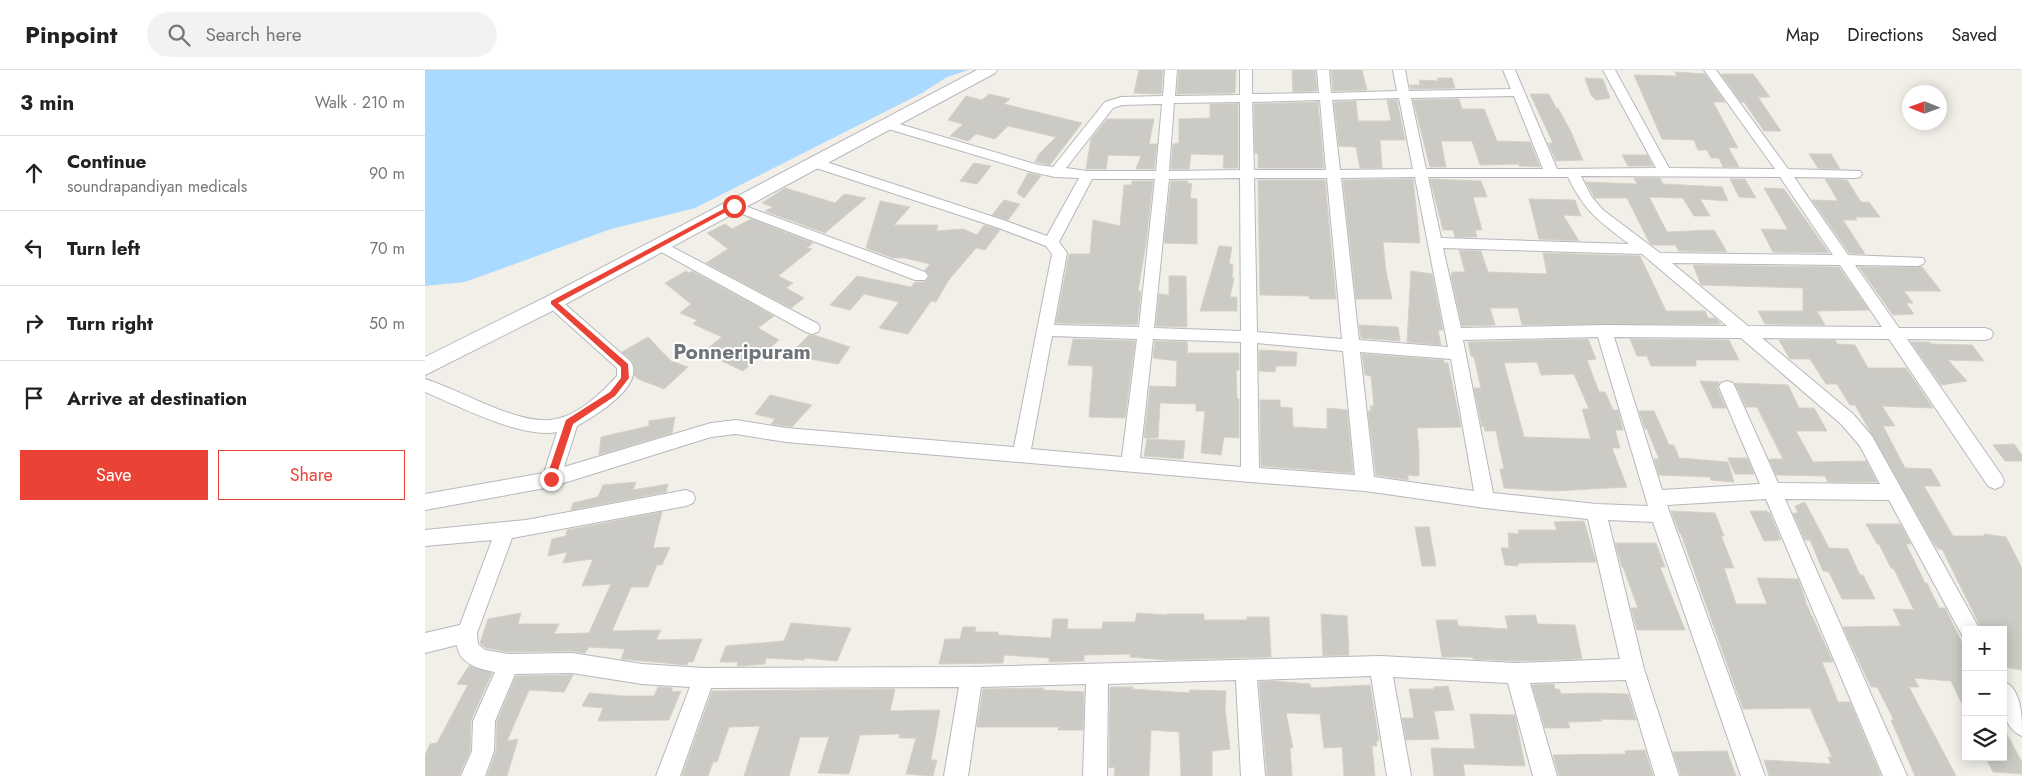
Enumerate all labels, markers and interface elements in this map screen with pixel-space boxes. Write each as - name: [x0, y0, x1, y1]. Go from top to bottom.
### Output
- search box: [147, 12, 497, 57]
- text: Pinpoint: [25, 17, 117, 52]
- icon: search: [165, 21, 193, 49]
- text: Search here: [205, 21, 302, 48]
- text: Map: [1786, 22, 1819, 48]
- text: Directions: [1847, 22, 1923, 48]
- text: Saved: [1951, 22, 1997, 48]
- north arrow: [1902, 85, 1947, 130]
- text: 3 min: [20, 88, 74, 118]
- text: Walk · 210 m: [315, 91, 405, 114]
- text: Continue: [67, 148, 146, 175]
- icon: ahead: [20, 159, 48, 187]
- text: 90 m: [369, 162, 405, 185]
- text: soundrapandiyan medicals: [67, 175, 247, 198]
- route start: [723, 195, 746, 218]
- icon: left: [20, 234, 48, 262]
- text: Turn left: [67, 235, 140, 262]
- text: 70 m: [370, 237, 405, 260]
- icon: right: [20, 309, 48, 337]
- text: Turn right: [67, 310, 153, 337]
- text: 50 m: [369, 312, 405, 335]
- district label: Ponneripuram: [673, 337, 811, 367]
- icon: arrive: [20, 384, 48, 412]
- text: Arrive at destination: [67, 385, 247, 412]
- button: Save: [20, 450, 208, 500]
- button: Share: [218, 450, 405, 500]
- route end: [540, 468, 563, 491]
- map controls: [1962, 626, 2007, 761]
- button: +: [1962, 626, 2007, 671]
- button: −: [1962, 671, 2007, 716]
- button: layers: [1962, 716, 2007, 761]

